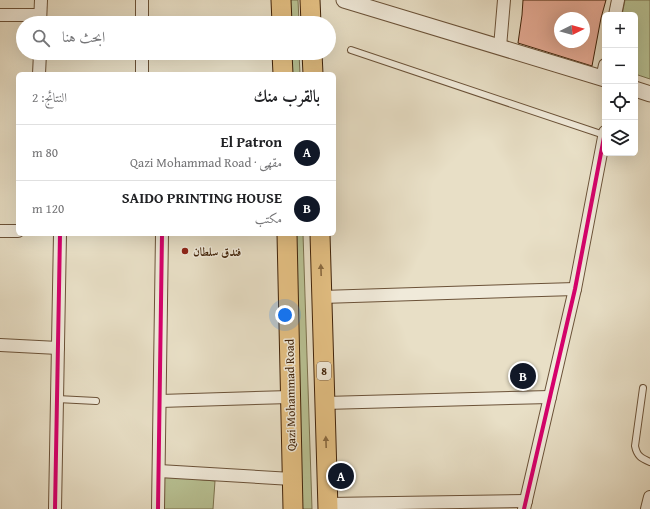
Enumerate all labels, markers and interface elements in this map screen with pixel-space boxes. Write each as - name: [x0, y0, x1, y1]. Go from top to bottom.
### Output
- north arrow: [554, 12, 590, 48]
- map controls: [602, 12, 638, 156]
- button: +: [602, 12, 638, 48]
- search box: [16, 16, 336, 60]
- text: ابحث هنا: [62, 26, 105, 47]
- icon: search: [30, 27, 52, 49]
- button: −: [602, 48, 638, 84]
- text: بالقرب منك: [253, 83, 320, 108]
- button: locate: [602, 84, 638, 120]
- text: النتائج: 2: [32, 88, 67, 107]
- button: layers: [602, 120, 638, 156]
- text: El Patron: [220, 131, 282, 152]
- text: 80 m: [32, 143, 58, 162]
- text: A: [303, 143, 311, 162]
- text: مقهى · Qazi Mohammad Road: [130, 153, 282, 172]
- text: SAIDO PRINTING HOUSE: [122, 187, 282, 208]
- text: 120 m: [32, 199, 64, 218]
- text: B: [303, 199, 311, 218]
- text: مكتب: [255, 209, 282, 228]
- place label: فندق سلطان: [193, 243, 241, 260]
- marker: فندق سلطان: [180, 246, 190, 256]
- one-way arrow: [318, 263, 324, 276]
- your location: [275, 305, 295, 325]
- street label: Qazi Mohammad Road: [281, 338, 299, 451]
- pin: B: [510, 361, 536, 391]
- road number: 8: [317, 362, 331, 380]
- one-way arrow: [323, 435, 329, 448]
- pin: A: [328, 461, 354, 491]

